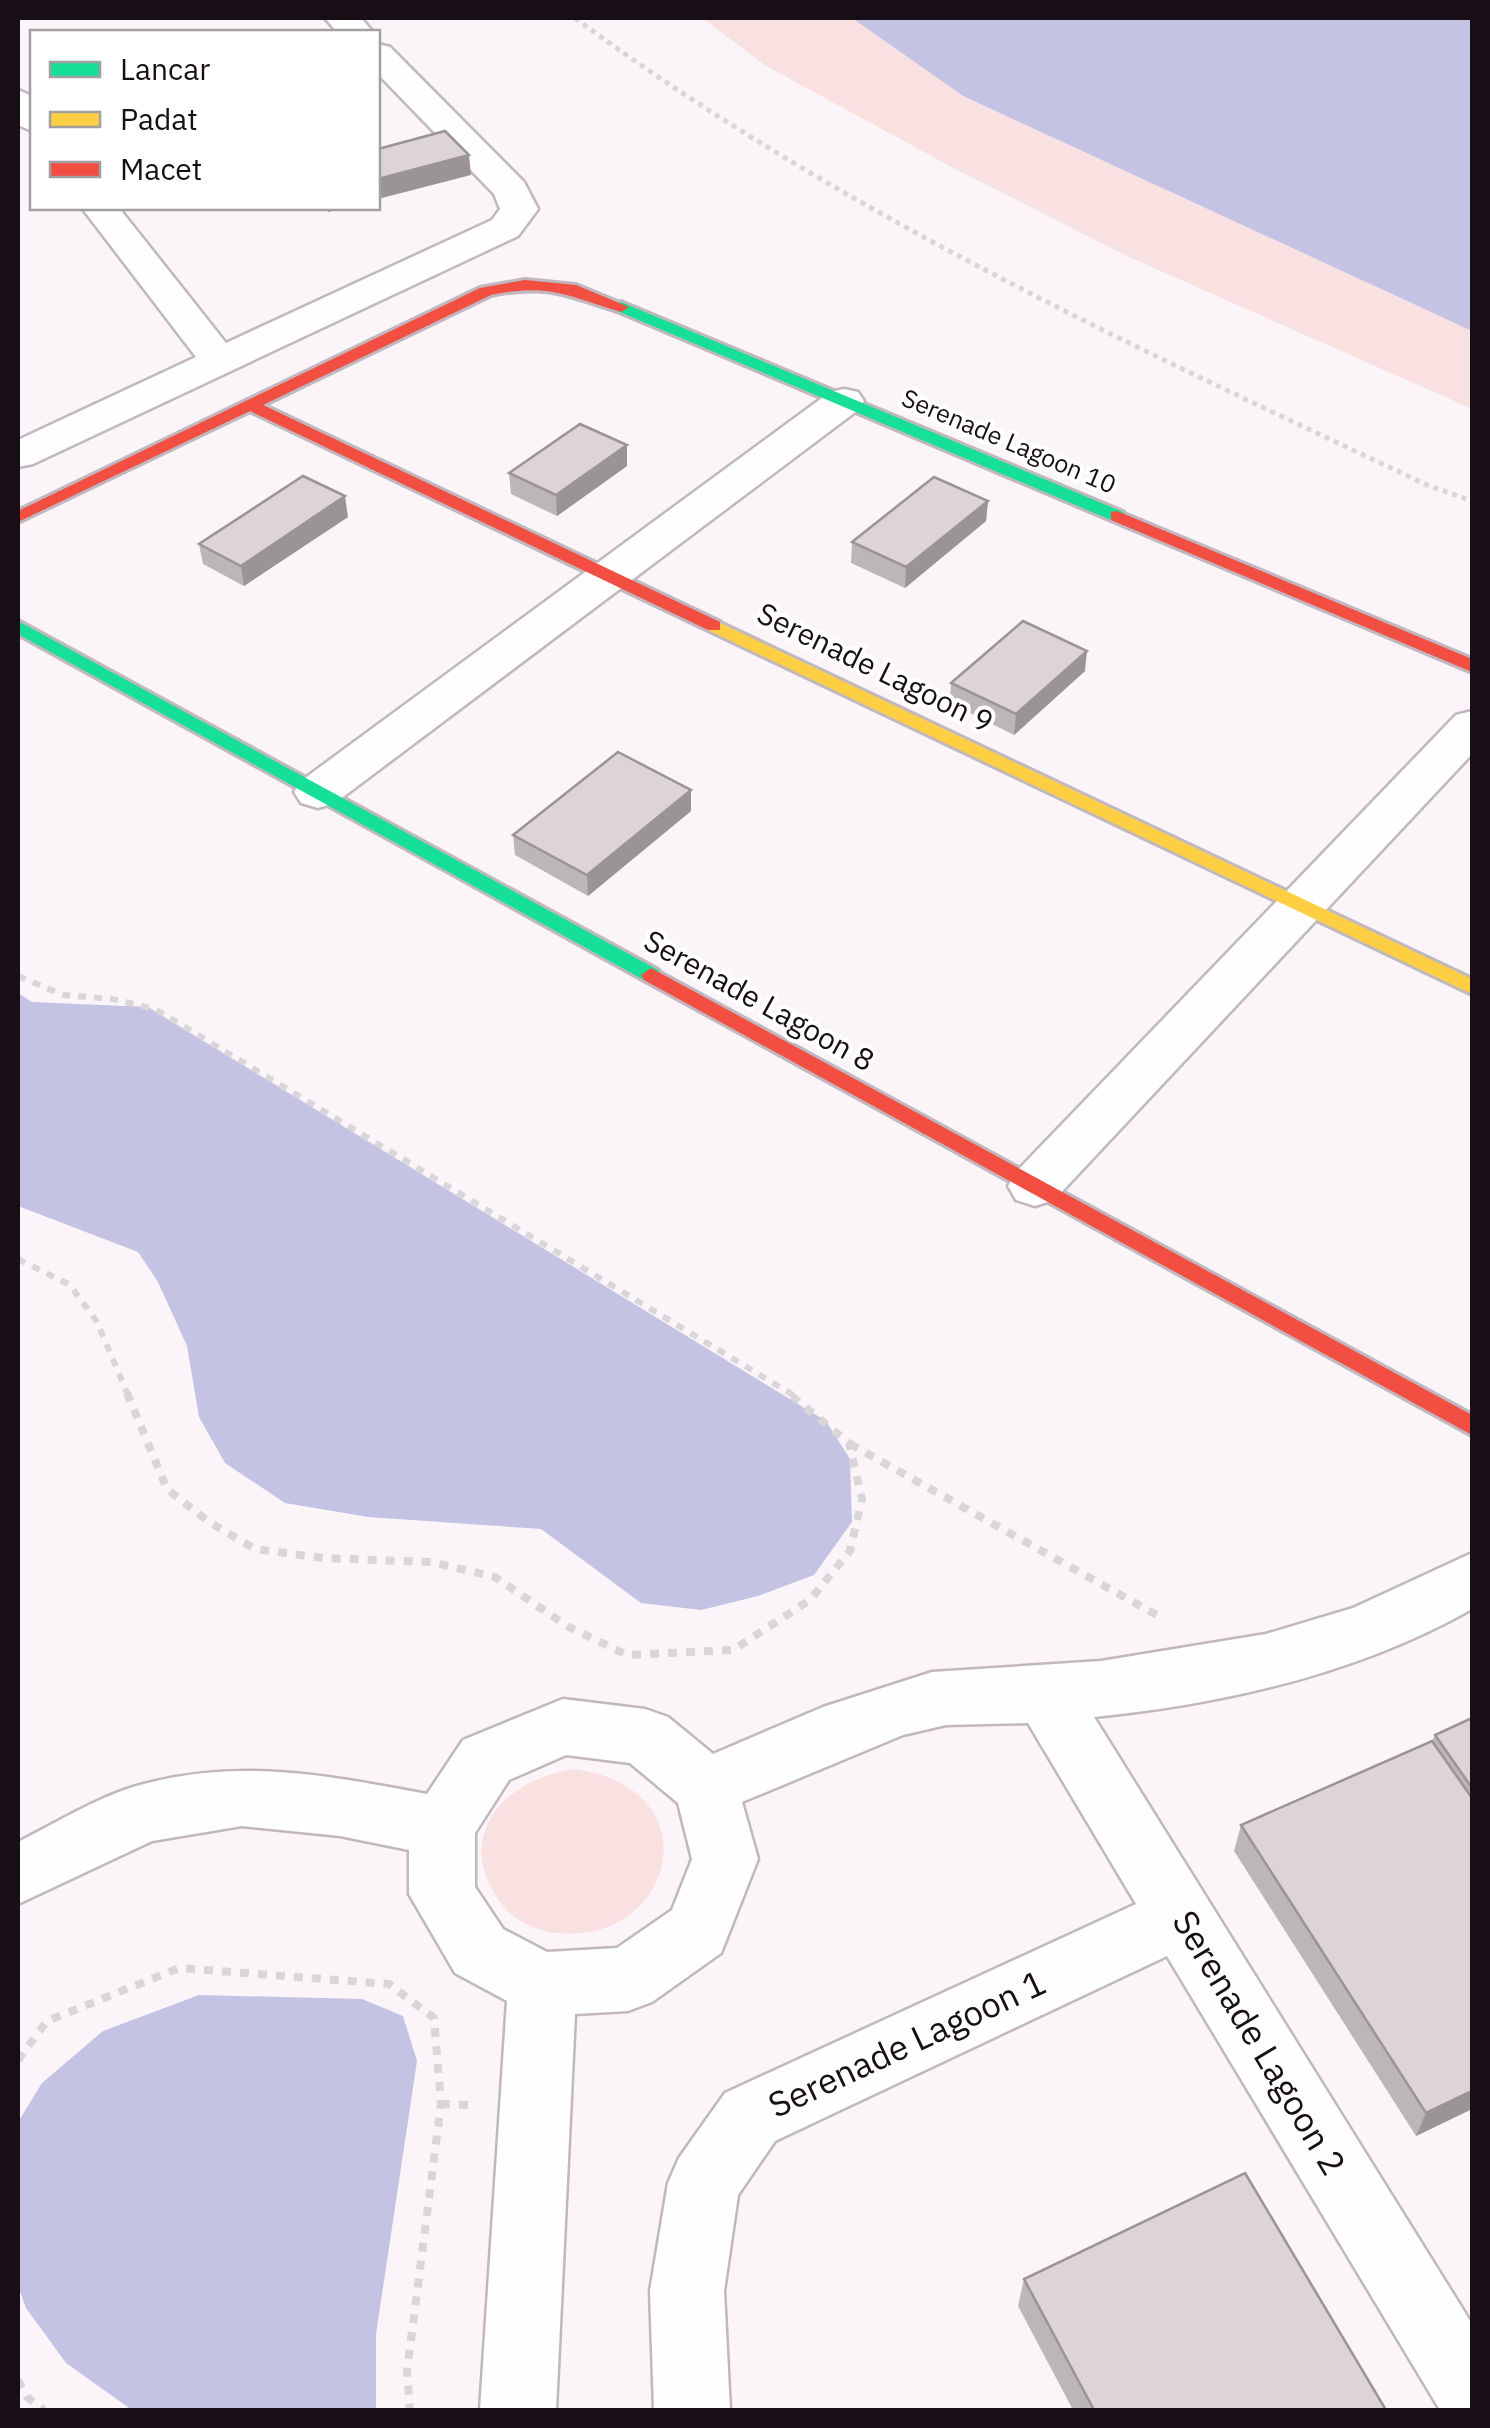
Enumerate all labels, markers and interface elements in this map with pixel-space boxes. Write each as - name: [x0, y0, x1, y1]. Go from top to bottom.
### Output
- legend: [30, 30, 380, 210]
- text: Lancar: [120, 49, 210, 88]
- text: Padat: [120, 99, 198, 138]
- text: Macet: [120, 149, 202, 188]
- street label: Serenade Lagoon 10: [897, 380, 1121, 501]
- street label: Serenade Lagoon 9: [751, 593, 1000, 741]
- street label: Serenade Lagoon 8: [638, 920, 882, 1079]
- street label: Serenade Lagoon 2: [1163, 1902, 1357, 2183]
- street label: Serenade Lagoon 1: [761, 1959, 1053, 2127]

